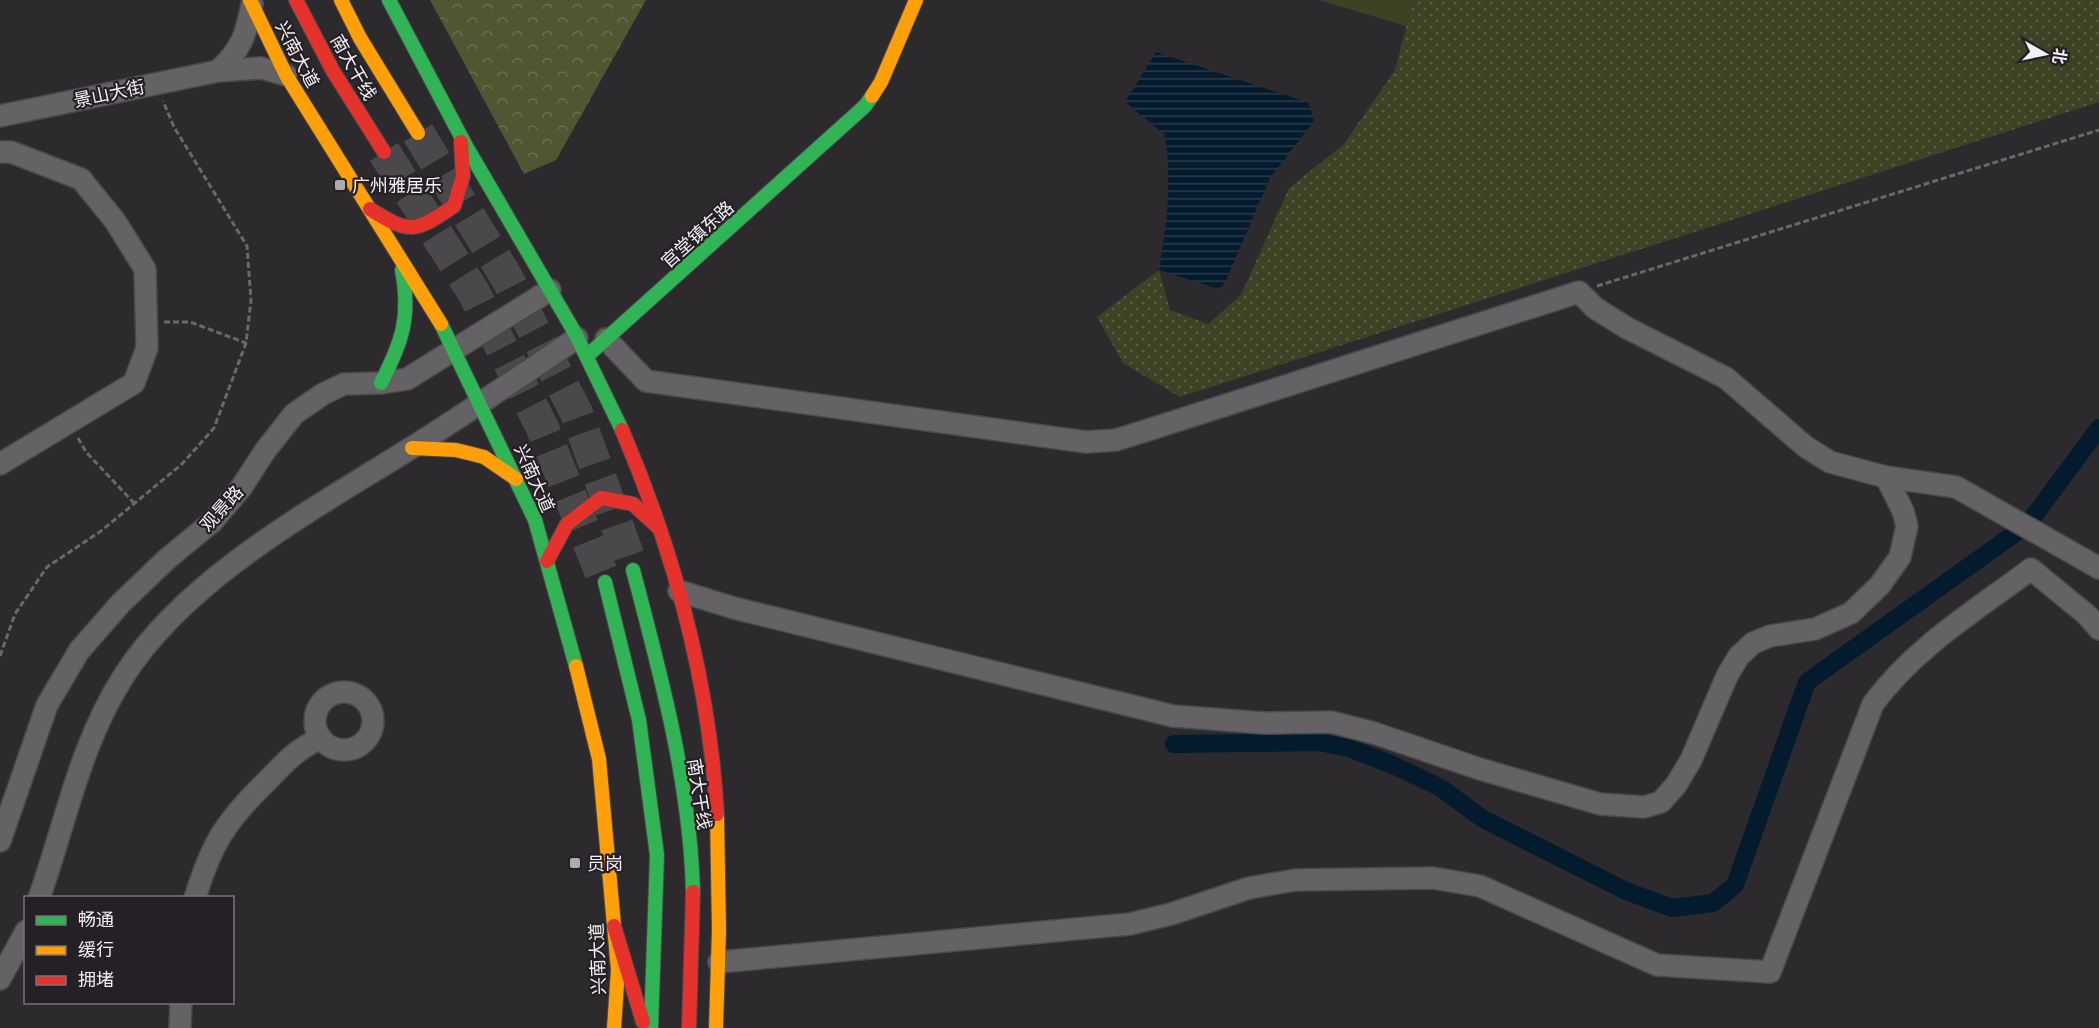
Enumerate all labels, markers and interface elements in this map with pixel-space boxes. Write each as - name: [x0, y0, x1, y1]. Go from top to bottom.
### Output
- street label: 兴南大道: [272, 18, 324, 90]
- north arrow: [2015, 24, 2075, 84]
- street label: 南大干线: [327, 31, 381, 103]
- text: 北: [2050, 47, 2070, 66]
- street label: 景山大街: [72, 76, 146, 110]
- place label: 广州雅居乐: [352, 175, 442, 195]
- marker: 广州雅居乐: [333, 178, 347, 192]
- street label: 官堂镇东路: [657, 196, 737, 272]
- street label: 兴南大道: [511, 441, 559, 515]
- street label: 观景路: [196, 481, 246, 535]
- street label: 南大干线: [684, 757, 716, 831]
- place label: 员岗: [587, 853, 623, 873]
- marker: 员岗: [568, 856, 582, 870]
- legend: [24, 896, 234, 1004]
- text: 畅通: [78, 909, 114, 929]
- street label: 兴南大道: [586, 923, 608, 995]
- text: 缓行: [78, 939, 114, 959]
- text: 拥堵: [78, 969, 114, 989]

